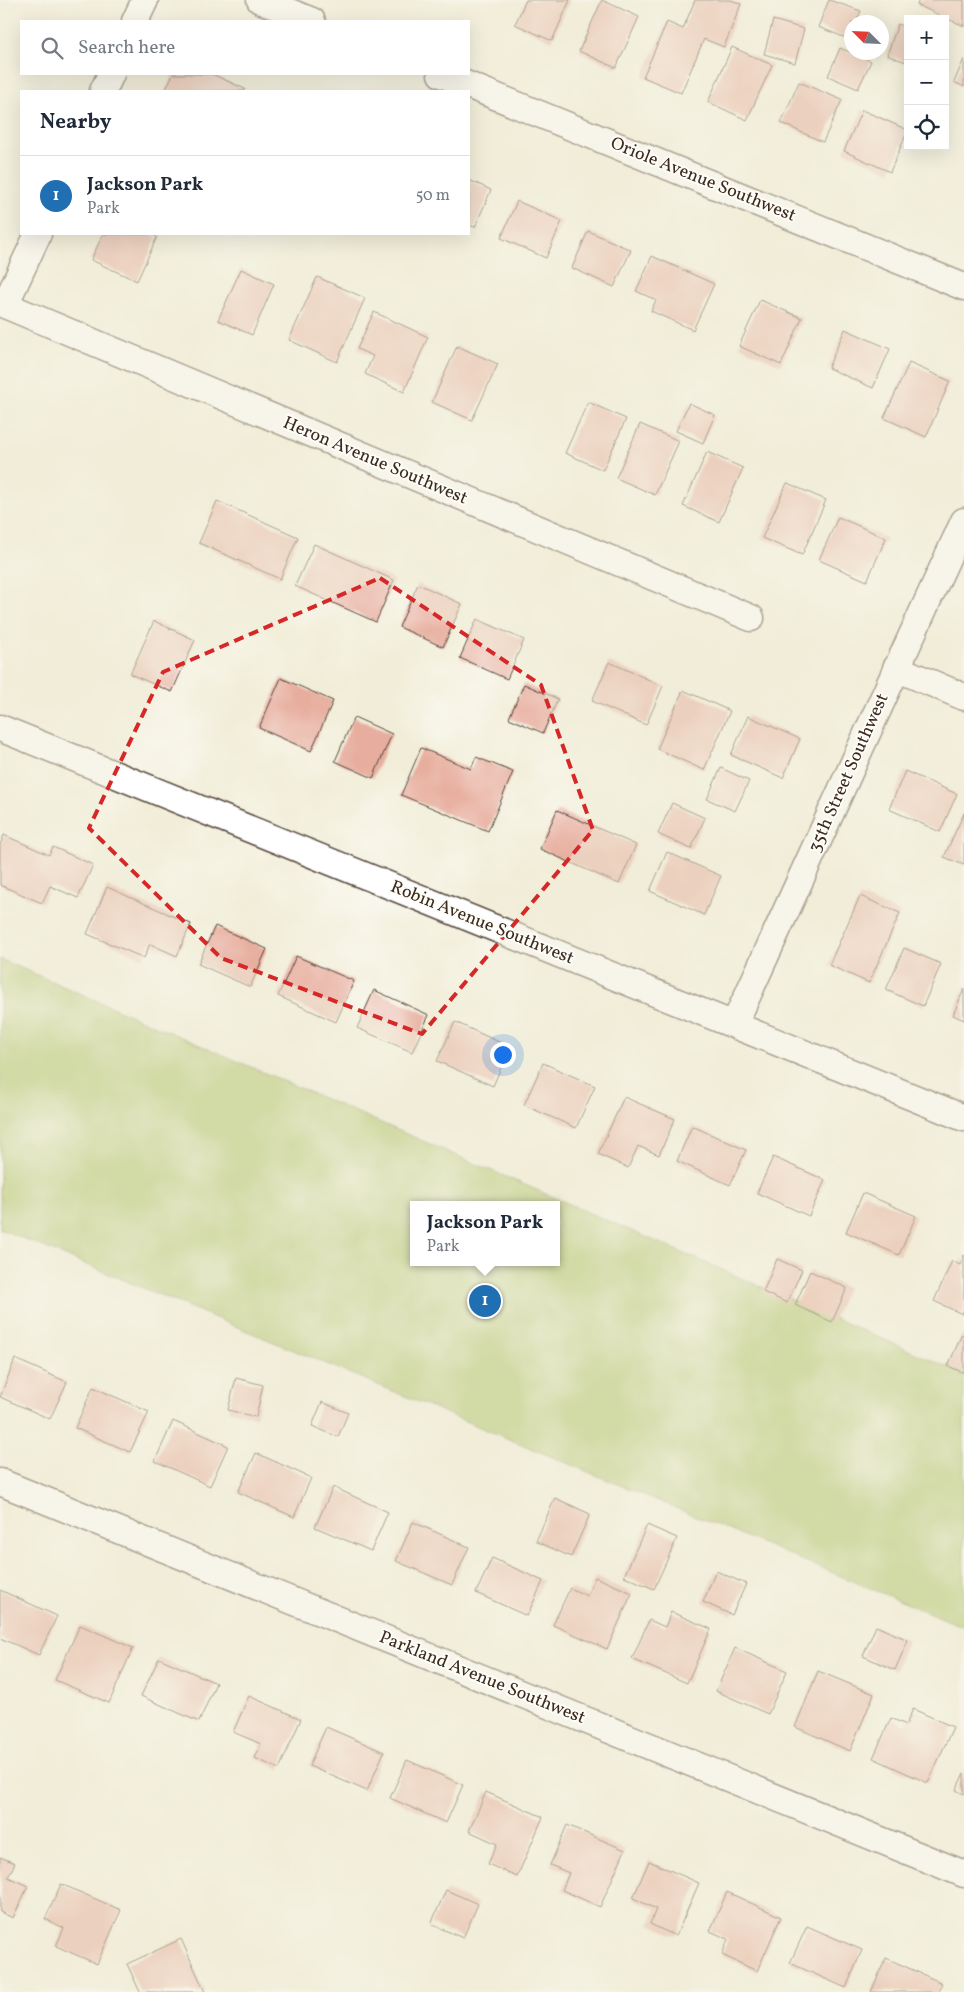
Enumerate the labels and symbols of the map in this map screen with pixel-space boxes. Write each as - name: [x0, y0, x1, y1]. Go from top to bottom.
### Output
- north arrow: [844, 15, 889, 60]
- street label: Oriole Avenue Southwest: [607, 131, 799, 229]
- street label: Heron Avenue Southwest: [279, 411, 471, 511]
- street label: 35th Street Southwest: [803, 690, 895, 856]
- street label: Robin Avenue Southwest: [387, 875, 577, 971]
- your location: [490, 1042, 516, 1068]
- pin: 1: [469, 1282, 501, 1320]
- street label: Parkland Avenue Southwest: [375, 1625, 589, 1731]

